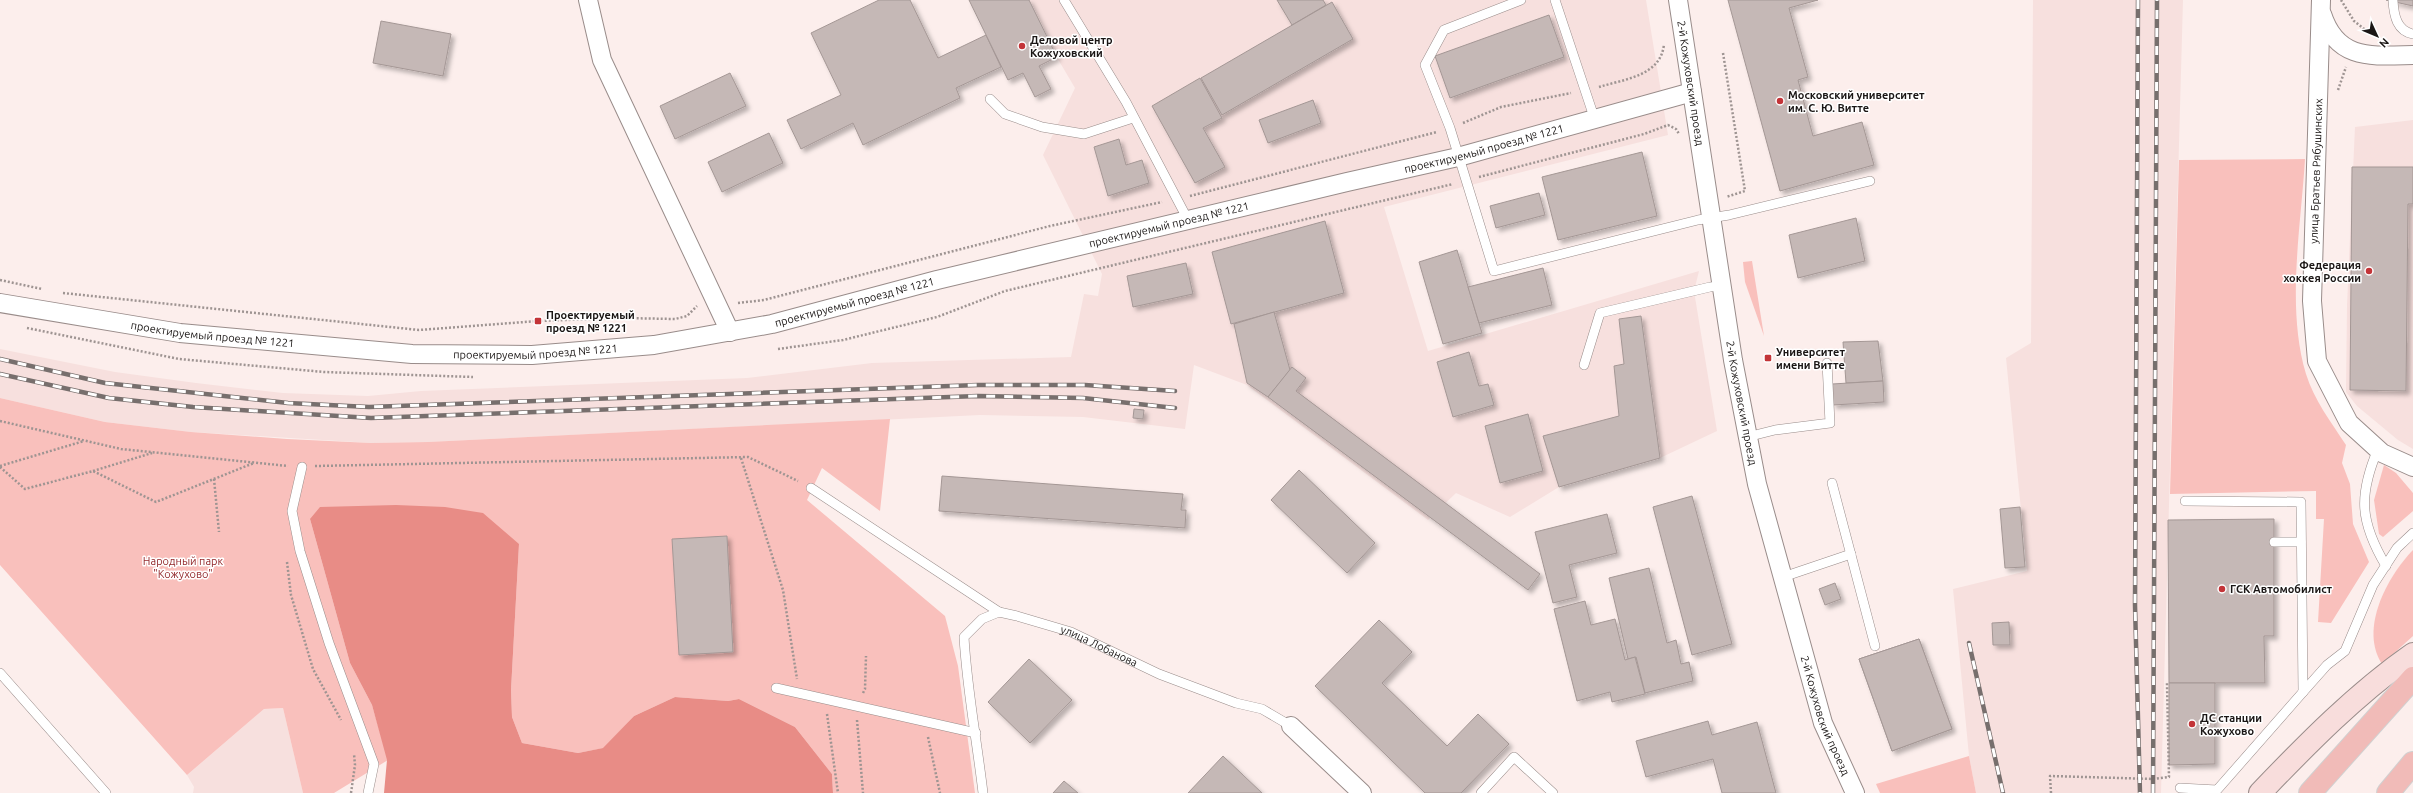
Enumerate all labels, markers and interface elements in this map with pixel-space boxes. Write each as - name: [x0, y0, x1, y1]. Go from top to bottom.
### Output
- north arrow: [2357, 16, 2397, 56]
- street label: 2-й Кожуховский проезд: [1675, 20, 1706, 147]
- place label: Деловой центр Кожуховский: [1030, 34, 1113, 59]
- text: N: [2377, 36, 2391, 50]
- marker: Деловой центр Кожуховский: [1017, 41, 1027, 51]
- place label: Московский университет им. С. Ю. Витте: [1788, 89, 1925, 114]
- marker: Московский университет им. С. Ю. Витте: [1775, 96, 1785, 106]
- street label: улица Братьев Рябушинских: [2307, 98, 2325, 244]
- street label: проектируемый проезд № 1221: [1403, 122, 1565, 175]
- street label: проектируемый проезд № 1221: [1088, 200, 1250, 250]
- place label: Федерация хоккея России: [2283, 259, 2361, 284]
- marker: Федерация хоккея России: [2364, 266, 2374, 276]
- street label: проектируемый проезд № 1221: [773, 275, 935, 329]
- place label: Проектируемый проезд № 1221: [546, 309, 635, 334]
- marker: Проектируемый проезд № 1221: [533, 316, 543, 326]
- street label: проектируемый проезд № 1221: [130, 319, 295, 349]
- street label: 2-й Кожуховский проезд: [1724, 340, 1759, 467]
- street label: проектируемый проезд № 1221: [453, 342, 618, 361]
- place label: Университет имени Витте: [1776, 346, 1845, 371]
- marker: Университет имени Витте: [1763, 353, 1773, 363]
- park label: Народный парк "Кожухово": [143, 555, 224, 580]
- place label: ГСК Автомобилист: [2230, 583, 2333, 595]
- marker: ГСК Автомобилист: [2217, 584, 2227, 594]
- street label: улица Лобанова: [1059, 623, 1139, 669]
- street label: 2-й Кожуховский проезд: [1799, 654, 1852, 778]
- place label: ДС станции Кожухово: [2200, 712, 2262, 737]
- marker: ДС станции Кожухово: [2187, 719, 2197, 729]

